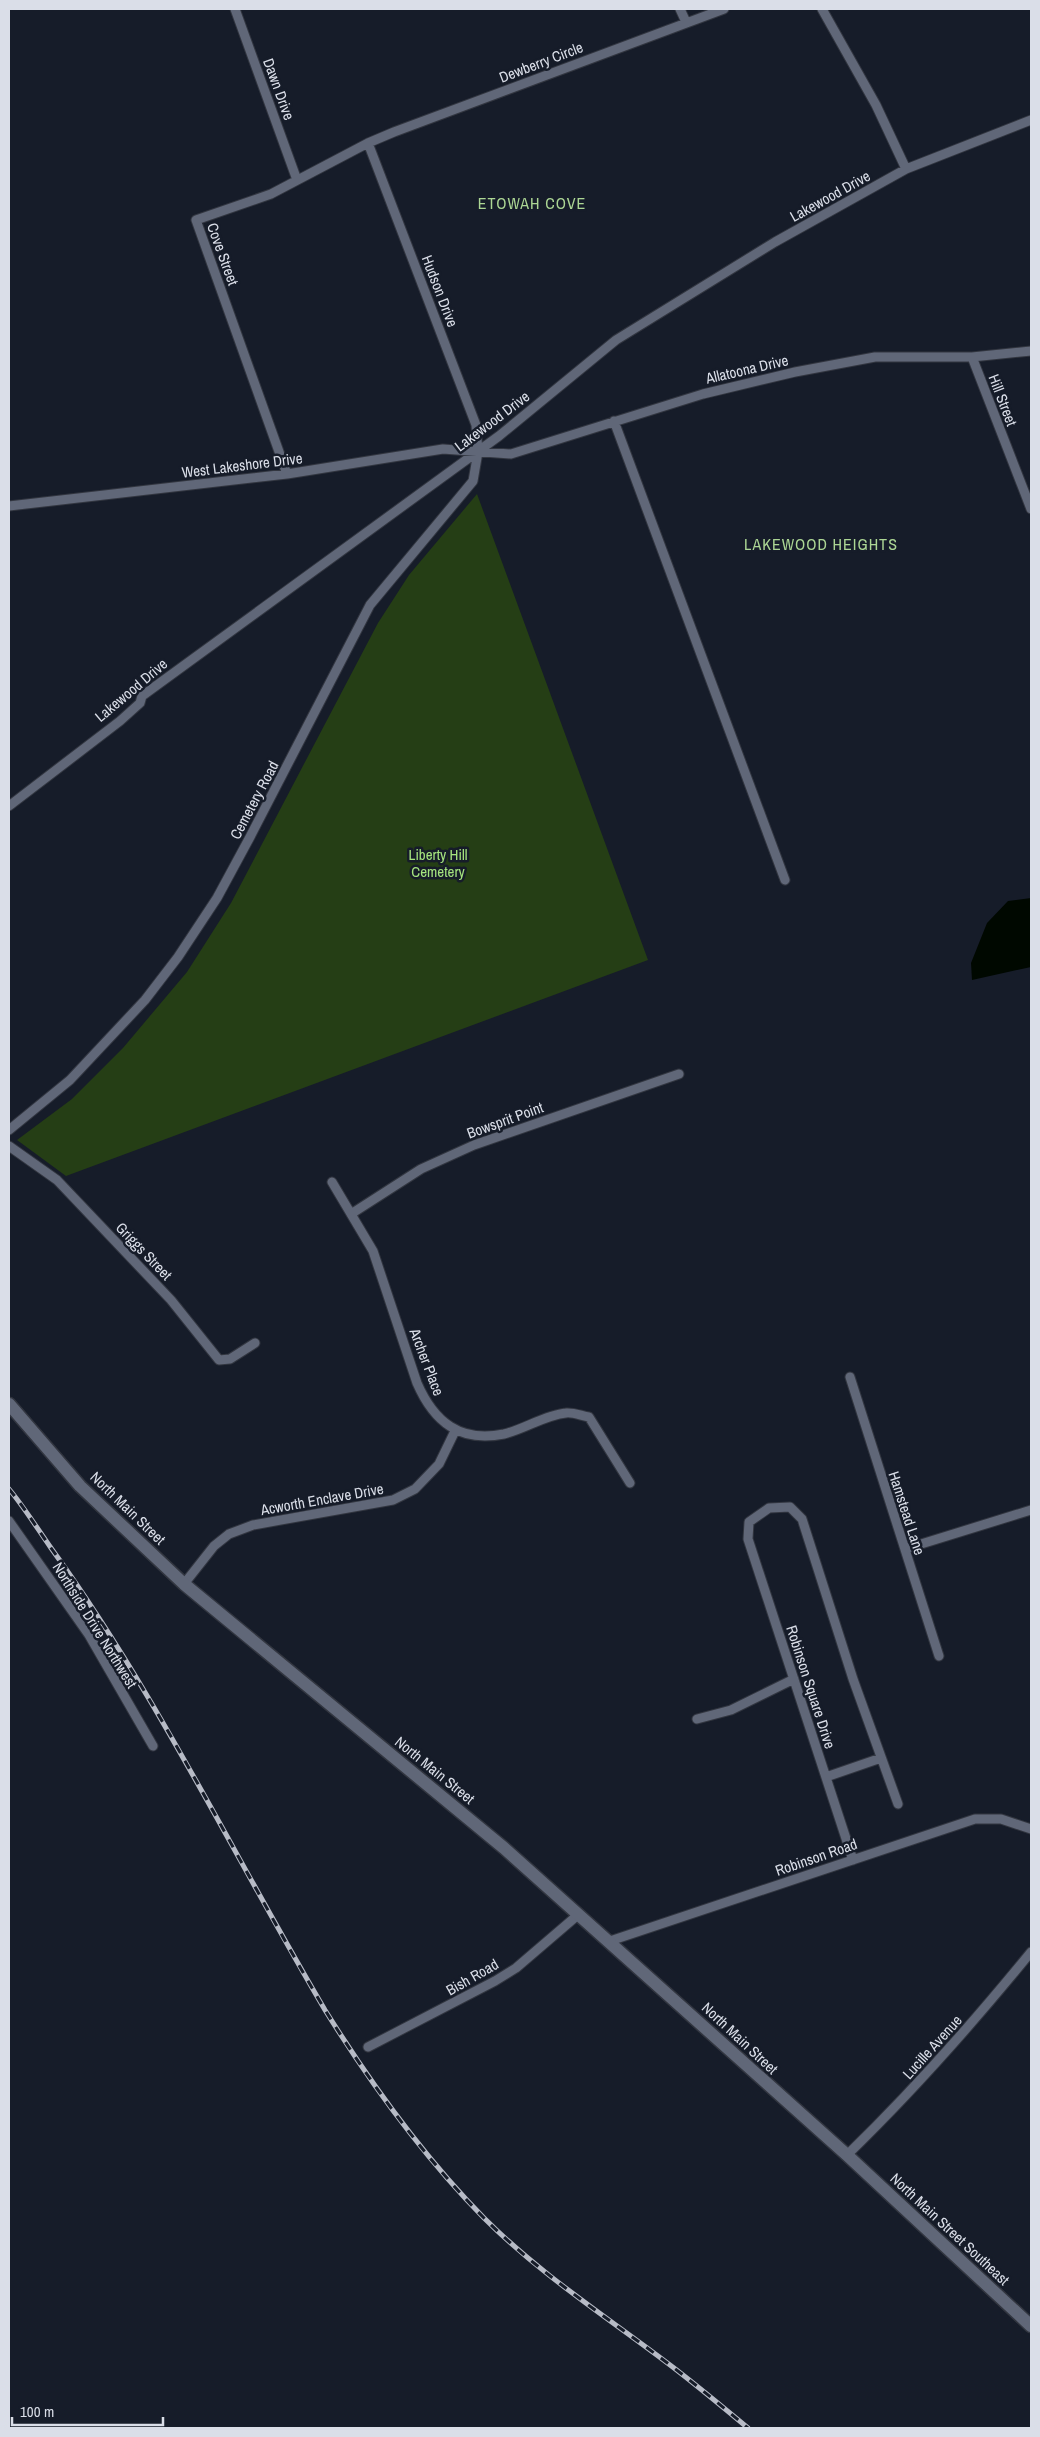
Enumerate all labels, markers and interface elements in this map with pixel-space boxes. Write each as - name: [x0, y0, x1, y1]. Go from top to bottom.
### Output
- street label: Dewberry Circle: [496, 36, 586, 88]
- street label: Dawn Drive: [258, 55, 300, 123]
- street label: Lakewood Drive: [786, 165, 874, 227]
- district label: ETOWAH COVE: [478, 192, 586, 214]
- street label: Cove Street: [202, 220, 244, 289]
- street label: Hudson Drive: [417, 252, 463, 330]
- street label: Allatoona Drive: [703, 349, 790, 389]
- street label: Hill Street: [984, 371, 1023, 430]
- street label: Lakewood Drive: [450, 386, 534, 456]
- street label: West Lakeshore Drive: [180, 447, 304, 483]
- district label: LAKEWOOD HEIGHTS: [744, 533, 898, 555]
- street label: Lakewood Drive: [90, 653, 172, 727]
- street label: Cemetery Road: [225, 757, 283, 843]
- park label: Liberty Hill Cemetery: [409, 844, 467, 882]
- street label: Bowsprit Point: [464, 1096, 547, 1144]
- street label: Griggs Street: [111, 1217, 177, 1285]
- street label: Archer Place: [404, 1324, 449, 1399]
- street label: North Main Street: [86, 1467, 171, 1550]
- street label: Hamstead Lane: [884, 1468, 930, 1558]
- street label: Acworth Enclave Drive: [258, 1478, 385, 1520]
- street label: Northside Drive Northwest: [48, 1558, 143, 1693]
- street label: Robinson Square Drive: [781, 1623, 841, 1752]
- street label: North Main Street: [391, 1731, 480, 1809]
- street label: Robinson Road: [772, 1833, 860, 1881]
- street label: Bish Road: [442, 1954, 502, 2000]
- street label: North Main Street: [697, 1997, 783, 2079]
- street label: Lucille Avenue: [897, 2010, 967, 2084]
- street label: North Main Street Southeast: [886, 2168, 1015, 2290]
- scale bar: [12, 2394, 164, 2426]
- text: 100 m: [20, 2401, 54, 2422]

